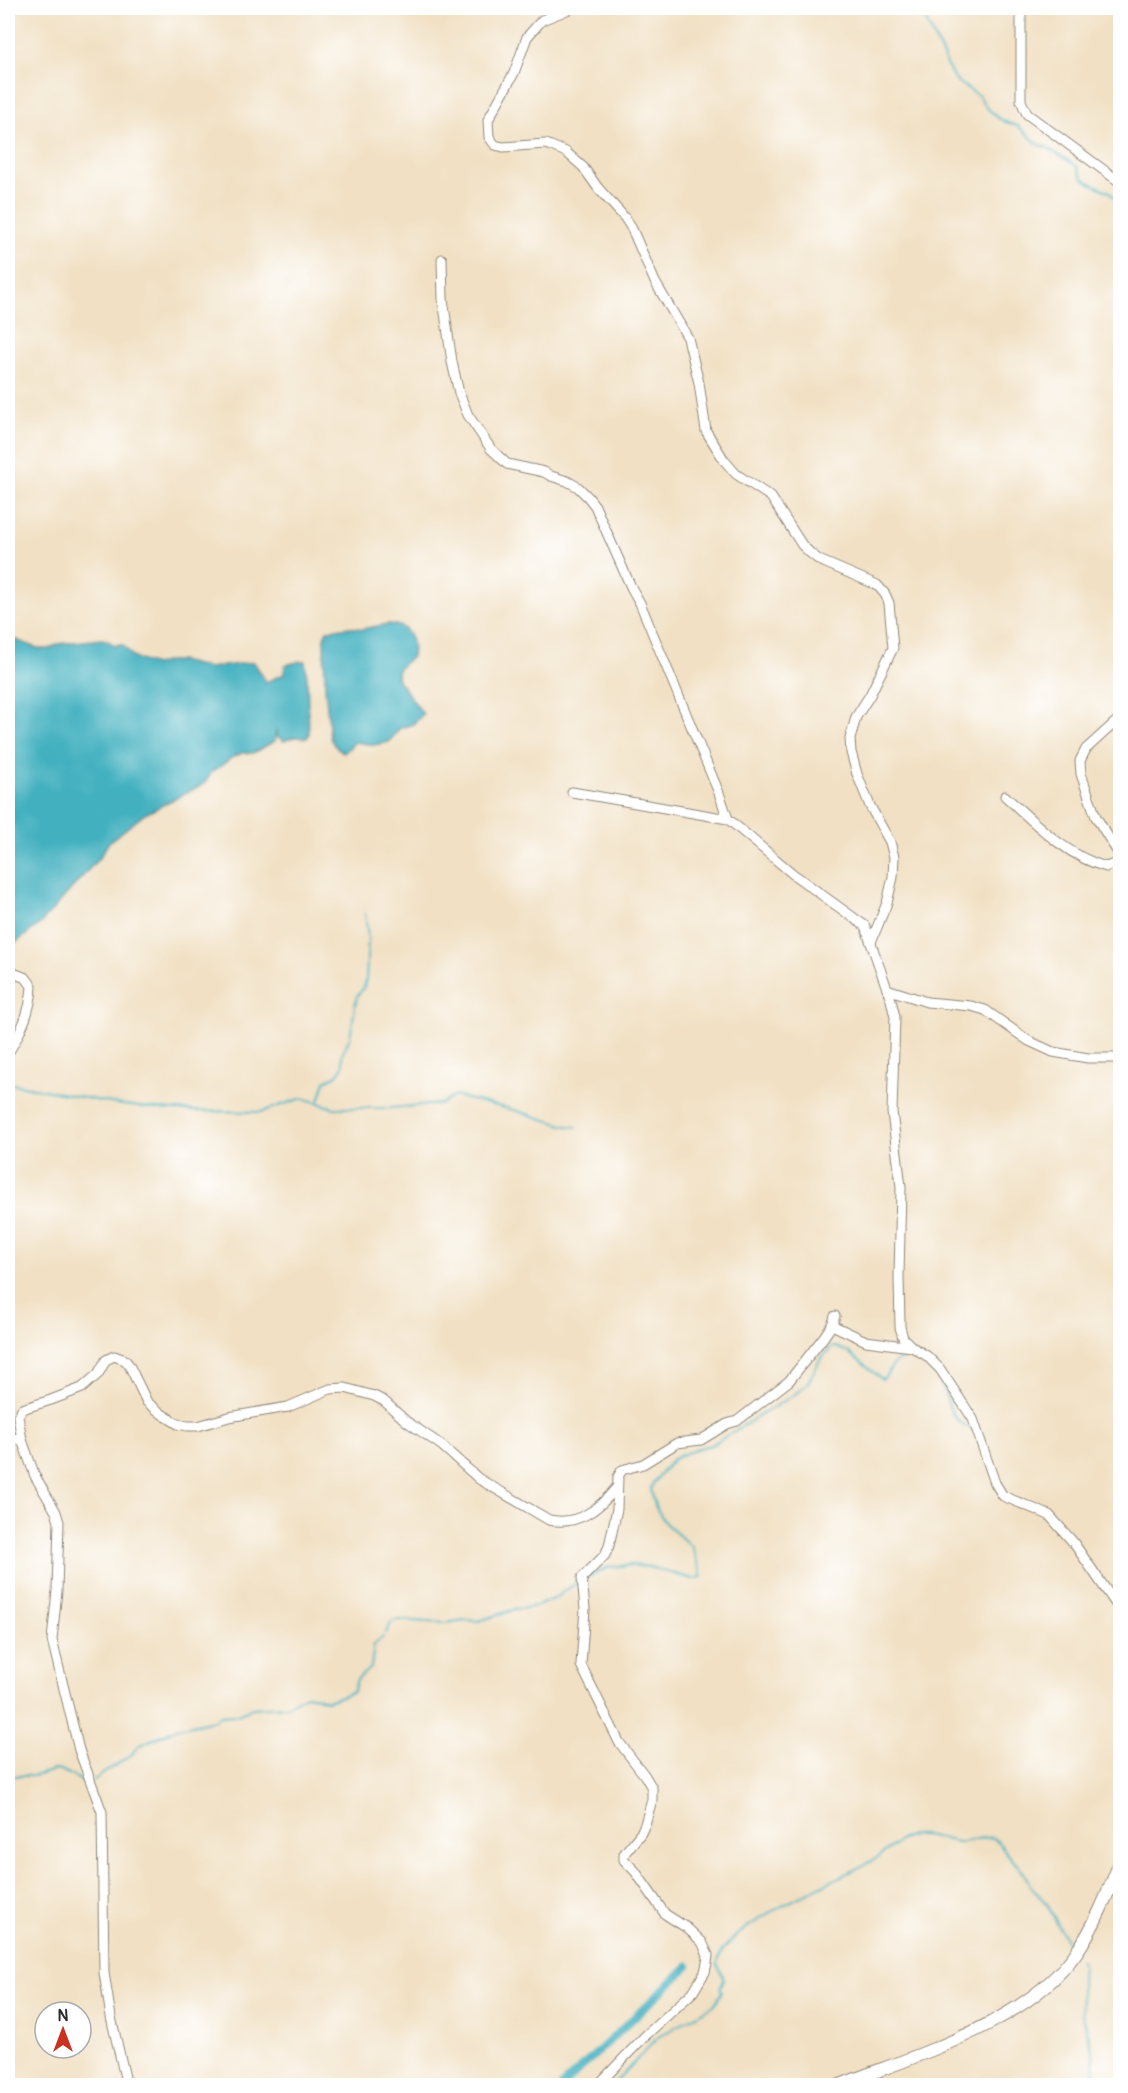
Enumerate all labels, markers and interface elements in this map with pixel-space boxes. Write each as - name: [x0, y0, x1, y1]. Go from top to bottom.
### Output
- north arrow: [33, 2000, 93, 2060]
- text: N: [58, 2006, 69, 2026]

